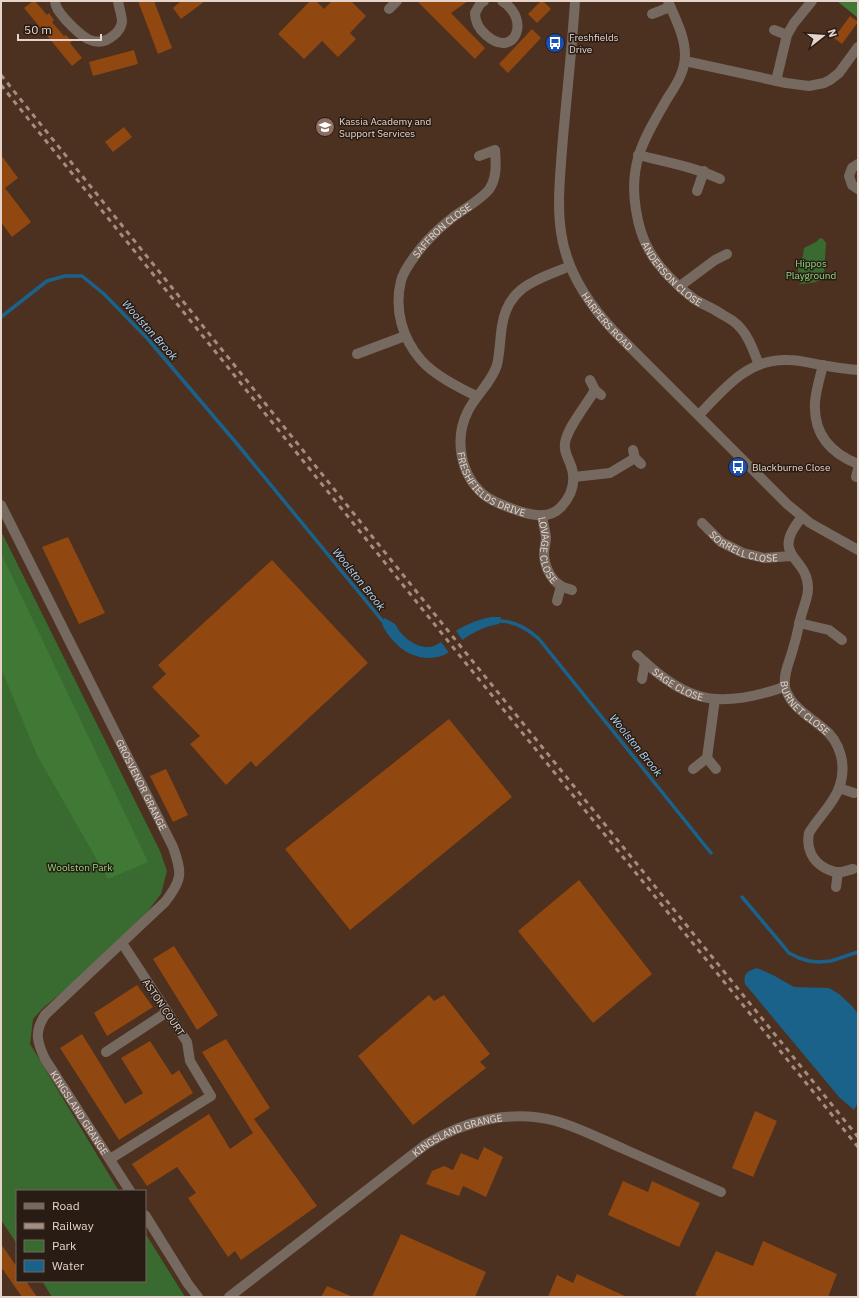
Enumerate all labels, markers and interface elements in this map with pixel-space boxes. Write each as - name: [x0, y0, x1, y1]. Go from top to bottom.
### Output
- scale bar: [18, 16, 101, 42]
- north arrow: [803, 16, 843, 56]
- text: 50 m: [24, 22, 52, 37]
- text: N: [825, 27, 840, 39]
- place label: Freshfields Drive: [569, 31, 619, 56]
- bus stop icon: Freshfields Drive: [544, 32, 566, 54]
- place label: Kassia Academy and Support Services: [339, 115, 431, 140]
- school or university icon: Kassia Academy and Support Services: [314, 116, 336, 138]
- street label: SAFFRON CLOSE: [410, 200, 474, 261]
- street label: ANDERSON CLOSE: [639, 239, 704, 309]
- park label: Hippos Playground: [786, 257, 836, 282]
- street label: HARPERS ROAD: [578, 290, 636, 354]
- water label: Woolston Brook: [119, 297, 181, 363]
- street label: FRESHFIELDS DRIVE: [454, 451, 527, 520]
- bus stop icon: Blackburne Close: [727, 456, 749, 478]
- place label: Blackburne Close: [752, 461, 831, 474]
- street label: LOVAGE CLOSE: [535, 516, 560, 587]
- street label: SORRELL CLOSE: [706, 528, 778, 565]
- water label: Woolston Brook: [330, 545, 389, 613]
- street label: SAGE CLOSE: [649, 665, 705, 704]
- street label: BURNET CLOSE: [778, 680, 833, 738]
- water label: Woolston Brook: [607, 711, 666, 779]
- street label: GROSVENOR GRANGE: [113, 737, 170, 833]
- park label: Woolston Park: [48, 861, 113, 874]
- street label: ASTON COURT: [140, 976, 188, 1038]
- street label: KINGSLAND GRANGE: [47, 1068, 111, 1158]
- street label: KINGSLAND GRANGE: [410, 1111, 503, 1160]
- legend: [16, 1190, 146, 1282]
- text: Road: [52, 1198, 80, 1213]
- text: Railway: [52, 1218, 94, 1233]
- text: Park: [52, 1238, 77, 1253]
- text: Water: [52, 1258, 85, 1273]

